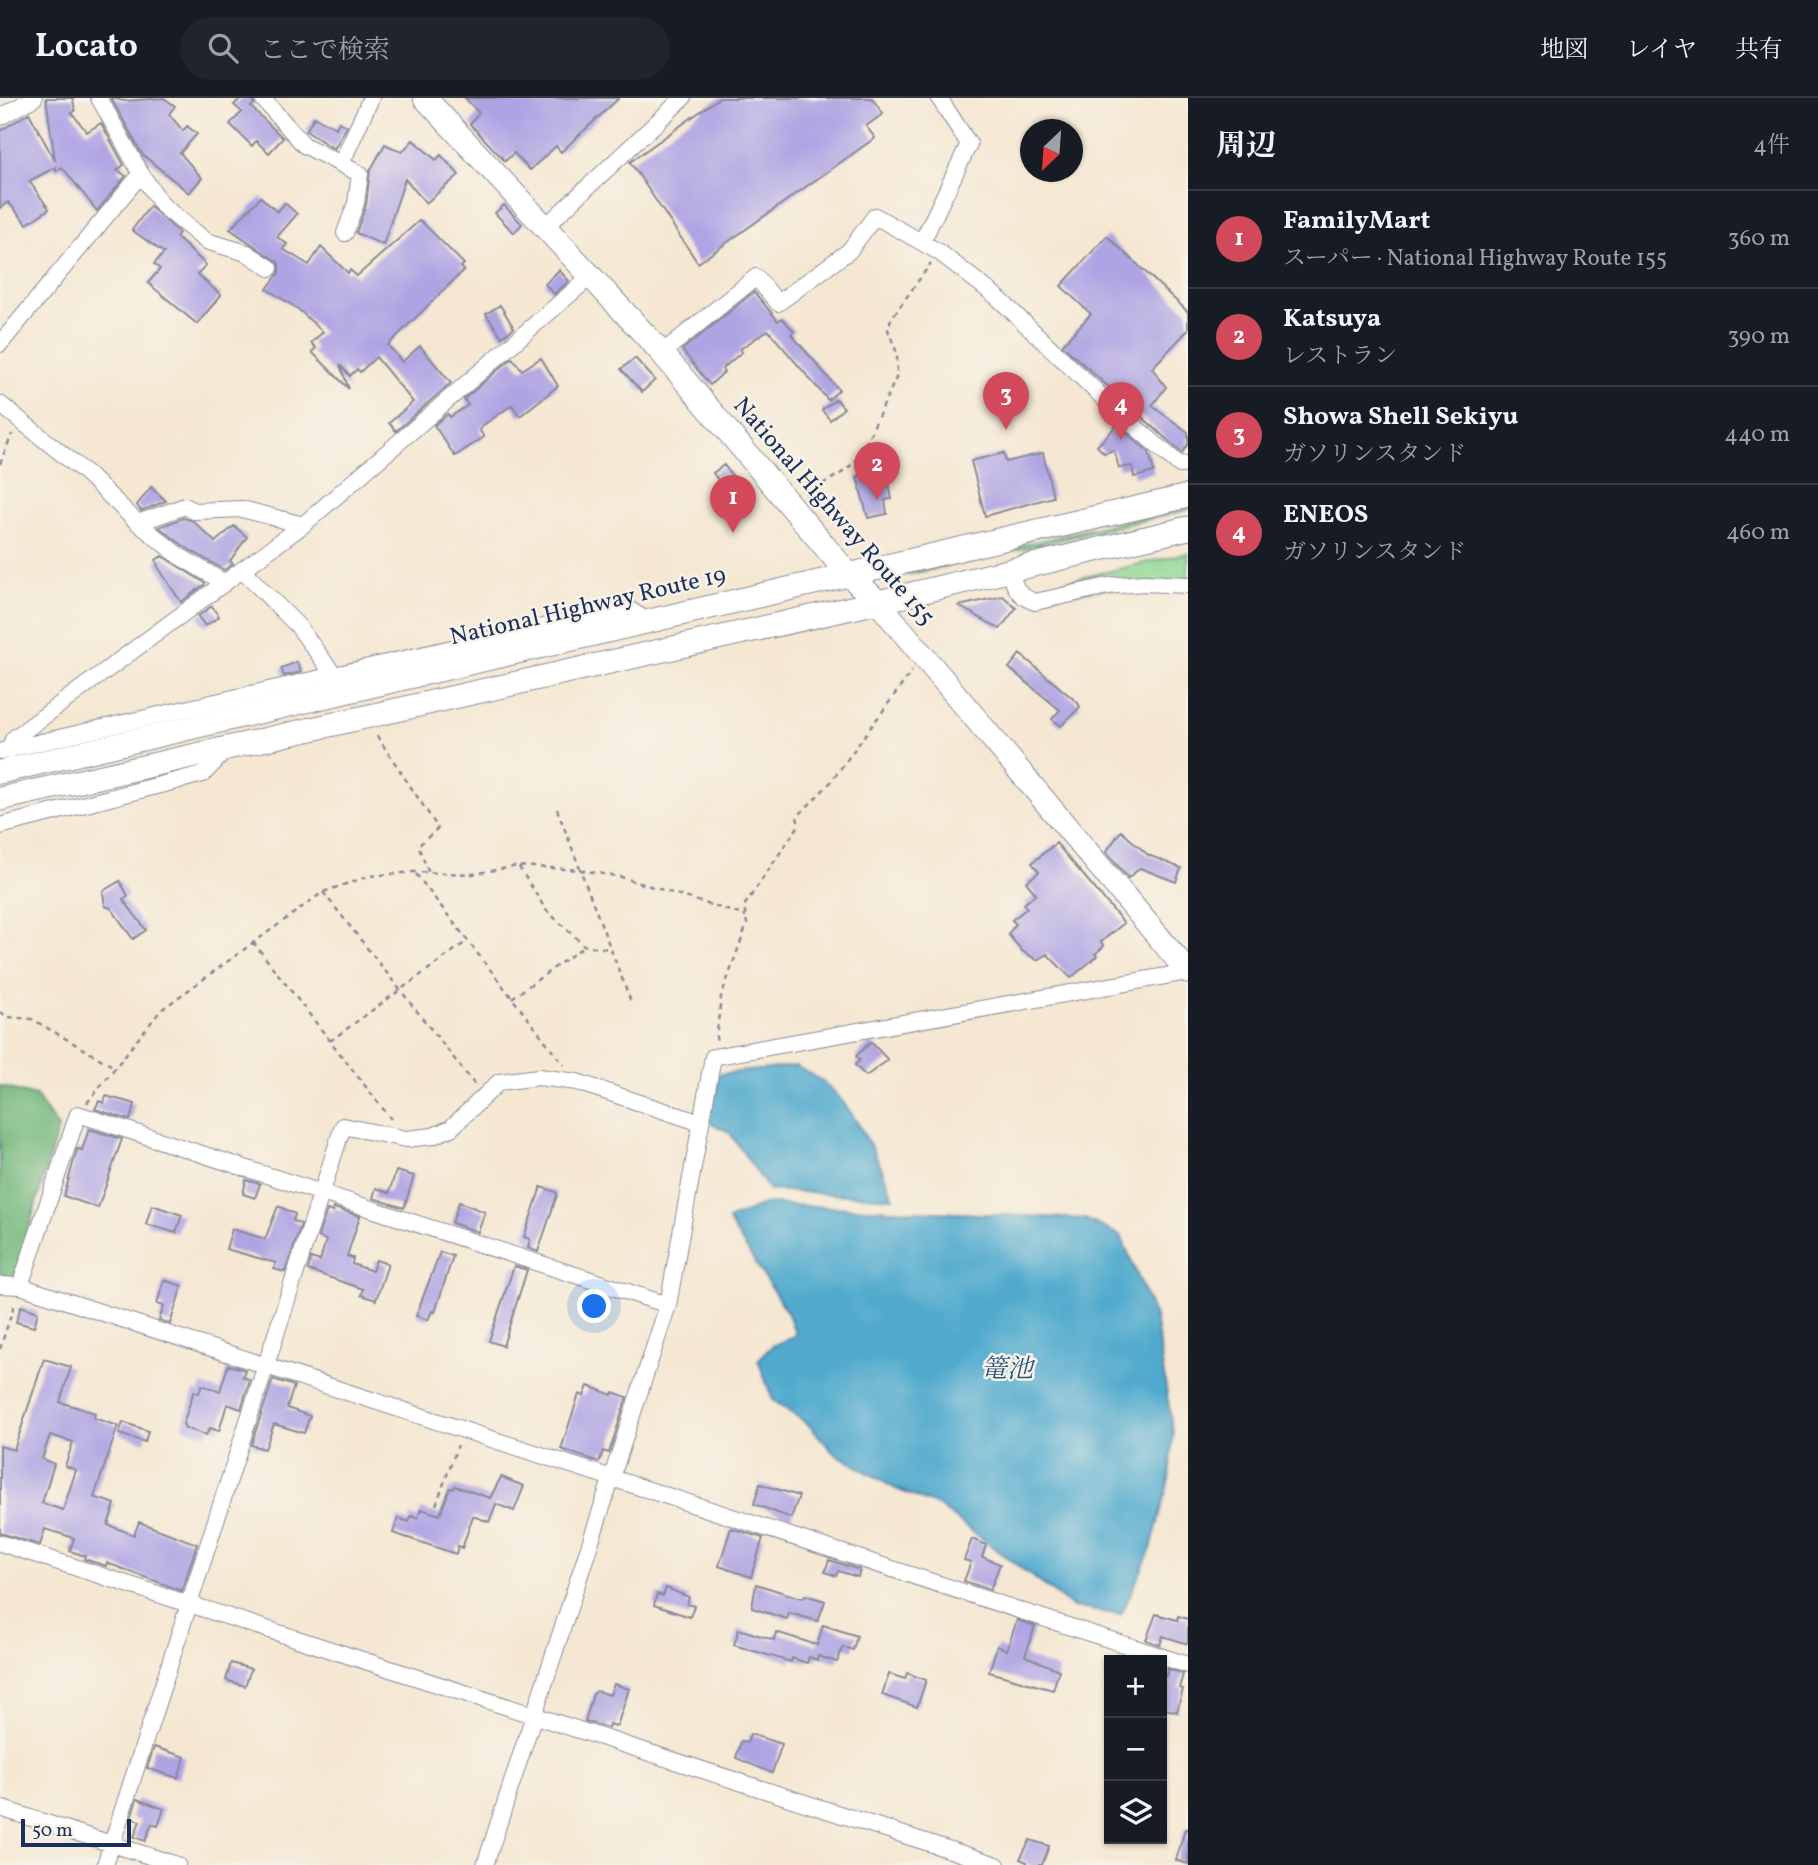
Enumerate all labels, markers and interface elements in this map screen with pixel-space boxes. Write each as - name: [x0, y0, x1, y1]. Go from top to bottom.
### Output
- search box: [180, 17, 670, 80]
- text: Locato: [35, 25, 138, 71]
- icon: search: [204, 29, 242, 67]
- text: ここで検索: [260, 33, 390, 69]
- text: 地図: [1540, 34, 1588, 68]
- text: レイヤ: [1626, 34, 1697, 68]
- text: 共有: [1735, 34, 1783, 68]
- north arrow: [1020, 119, 1083, 182]
- text: 周辺: [1216, 126, 1276, 168]
- text: 4件: [1753, 130, 1790, 162]
- text: FamilyMart: [1283, 203, 1430, 239]
- text: 1: [1234, 223, 1244, 255]
- text: 360 m: [1728, 223, 1790, 255]
- text: スーパー · National Highway Route 155: [1283, 243, 1667, 275]
- text: Katsuya: [1283, 301, 1381, 337]
- text: 2: [1233, 321, 1245, 353]
- text: 390 m: [1727, 321, 1790, 353]
- text: レストラン: [1283, 341, 1397, 373]
- pin: 3: [983, 372, 1029, 430]
- pin: 4: [1098, 382, 1144, 440]
- street label: National Highway Route 155: [726, 392, 940, 632]
- text: Showa Shell Sekiyu: [1283, 399, 1518, 435]
- text: 3: [1233, 419, 1245, 451]
- text: 440 m: [1724, 419, 1790, 451]
- text: ガソリンスタンド: [1283, 439, 1466, 471]
- pin: 2: [854, 442, 900, 500]
- pin: 1: [710, 475, 756, 533]
- text: ENEOS: [1283, 497, 1368, 533]
- text: 4: [1232, 517, 1246, 549]
- text: 460 m: [1726, 517, 1790, 549]
- text: ガソリンスタンド: [1283, 537, 1466, 569]
- street label: National Highway Route 19: [447, 559, 729, 655]
- your location: [577, 1289, 611, 1323]
- water label: 篭池: [981, 1352, 1036, 1388]
- map controls: [1104, 1655, 1167, 1844]
- button: +: [1104, 1655, 1167, 1718]
- button: −: [1104, 1718, 1167, 1781]
- button: layers: [1104, 1781, 1167, 1844]
- scale bar: [21, 1816, 131, 1848]
- text: 50 m: [32, 1818, 73, 1844]

